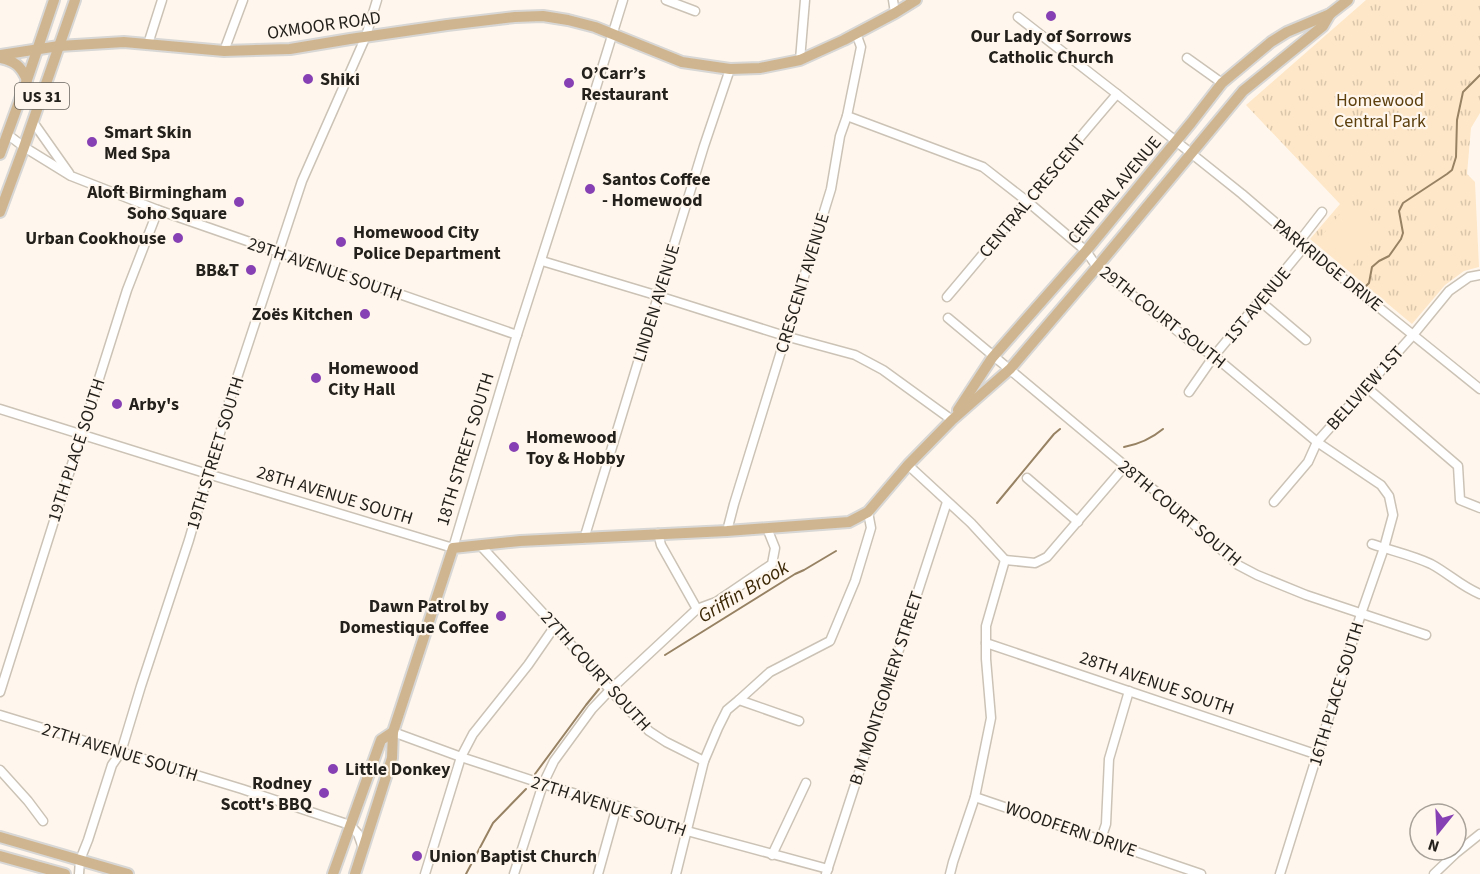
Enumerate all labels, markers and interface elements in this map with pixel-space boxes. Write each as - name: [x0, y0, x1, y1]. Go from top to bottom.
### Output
- street label: OXMOOR ROAD: [266, 5, 383, 46]
- marker: Our Lady of Sorrows Catholic Church: [1044, 9, 1058, 23]
- place label: Our Lady of Sorrows Catholic Church: [971, 24, 1132, 70]
- place label: O’Carr’s Restaurant: [581, 61, 668, 107]
- place label: Shiki: [320, 67, 360, 92]
- marker: Shiki: [301, 72, 315, 86]
- marker: O’Carr’s Restaurant: [562, 76, 576, 90]
- road number: US 31: [15, 83, 69, 109]
- park label: Homewood Central Park: [1334, 88, 1426, 134]
- place label: Smart Skin Med Spa: [104, 120, 192, 166]
- street label: CENTRAL CRESCENT: [973, 129, 1092, 263]
- street label: CENTRAL AVENUE: [1062, 131, 1167, 250]
- marker: Smart Skin Med Spa: [85, 135, 99, 149]
- place label: Santos Coffee - Homewood: [602, 167, 711, 213]
- place label: Aloft Birmingham Soho Square: [86, 180, 227, 226]
- marker: Santos Coffee - Homewood: [583, 182, 597, 196]
- marker: Aloft Birmingham Soho Square: [232, 195, 246, 209]
- street label: CRESCENT AVENUE: [769, 210, 836, 356]
- street label: PARKRIDGE DRIVE: [1267, 213, 1388, 318]
- place label: Homewood City Police Department: [353, 220, 501, 266]
- place label: Urban Cookhouse: [25, 226, 166, 251]
- marker: Urban Cookhouse: [171, 231, 185, 245]
- street label: 29TH AVENUE SOUTH: [244, 231, 406, 308]
- marker: Homewood City Police Department: [334, 235, 348, 249]
- street label: LINDEN AVENUE: [627, 241, 686, 365]
- place label: BB&T: [195, 258, 239, 283]
- street label: 29TH COURT SOUTH: [1094, 260, 1231, 375]
- street label: 1ST AVENUE: [1218, 262, 1297, 349]
- marker: BB&T: [244, 263, 258, 277]
- place label: Zoës Kitchen: [252, 302, 353, 327]
- marker: Zoës Kitchen: [358, 307, 372, 321]
- street label: BELLVIEW 1ST: [1321, 341, 1410, 436]
- place label: Homewood City Hall: [328, 356, 419, 402]
- street label: 18TH STREET SOUTH: [430, 370, 501, 529]
- marker: Homewood City Hall: [309, 371, 323, 385]
- street label: 19TH STREET SOUTH: [180, 374, 251, 533]
- street label: 19TH PLACE SOUTH: [42, 375, 111, 525]
- place label: Arby's: [128, 392, 179, 417]
- marker: Arby's: [110, 397, 124, 411]
- place label: Homewood Toy & Hobby: [526, 425, 626, 471]
- marker: Homewood Toy & Hobby: [507, 440, 521, 454]
- street label: 28TH COURT SOUTH: [1113, 454, 1247, 572]
- street label: 28TH AVENUE SOUTH: [254, 460, 416, 531]
- water label: Griffin Brook: [693, 553, 795, 630]
- street label: B M MONTGOMERY STREET: [843, 588, 930, 788]
- place label: Dawn Patrol by Domestique Coffee: [339, 594, 490, 640]
- street label: 27TH COURT SOUTH: [535, 606, 656, 737]
- marker: Dawn Patrol by Domestique Coffee: [494, 609, 508, 623]
- street label: 16TH PLACE SOUTH: [1303, 619, 1370, 769]
- street label: 28TH AVENUE SOUTH: [1076, 645, 1238, 722]
- street label: 27TH AVENUE SOUTH: [39, 717, 201, 788]
- place label: Little Donkey: [345, 757, 451, 782]
- marker: Little Donkey: [326, 762, 340, 776]
- street label: 27TH AVENUE SOUTH: [528, 770, 690, 843]
- place label: Rodney Scott's BBQ: [220, 771, 313, 817]
- marker: Rodney Scott's BBQ: [317, 786, 331, 800]
- street label: WOODFERN DRIVE: [1002, 795, 1140, 864]
- north arrow: [1408, 802, 1468, 862]
- text: N: [1425, 833, 1442, 857]
- place label: Union Baptist Church: [429, 844, 597, 869]
- marker: Union Baptist Church: [410, 849, 424, 863]

